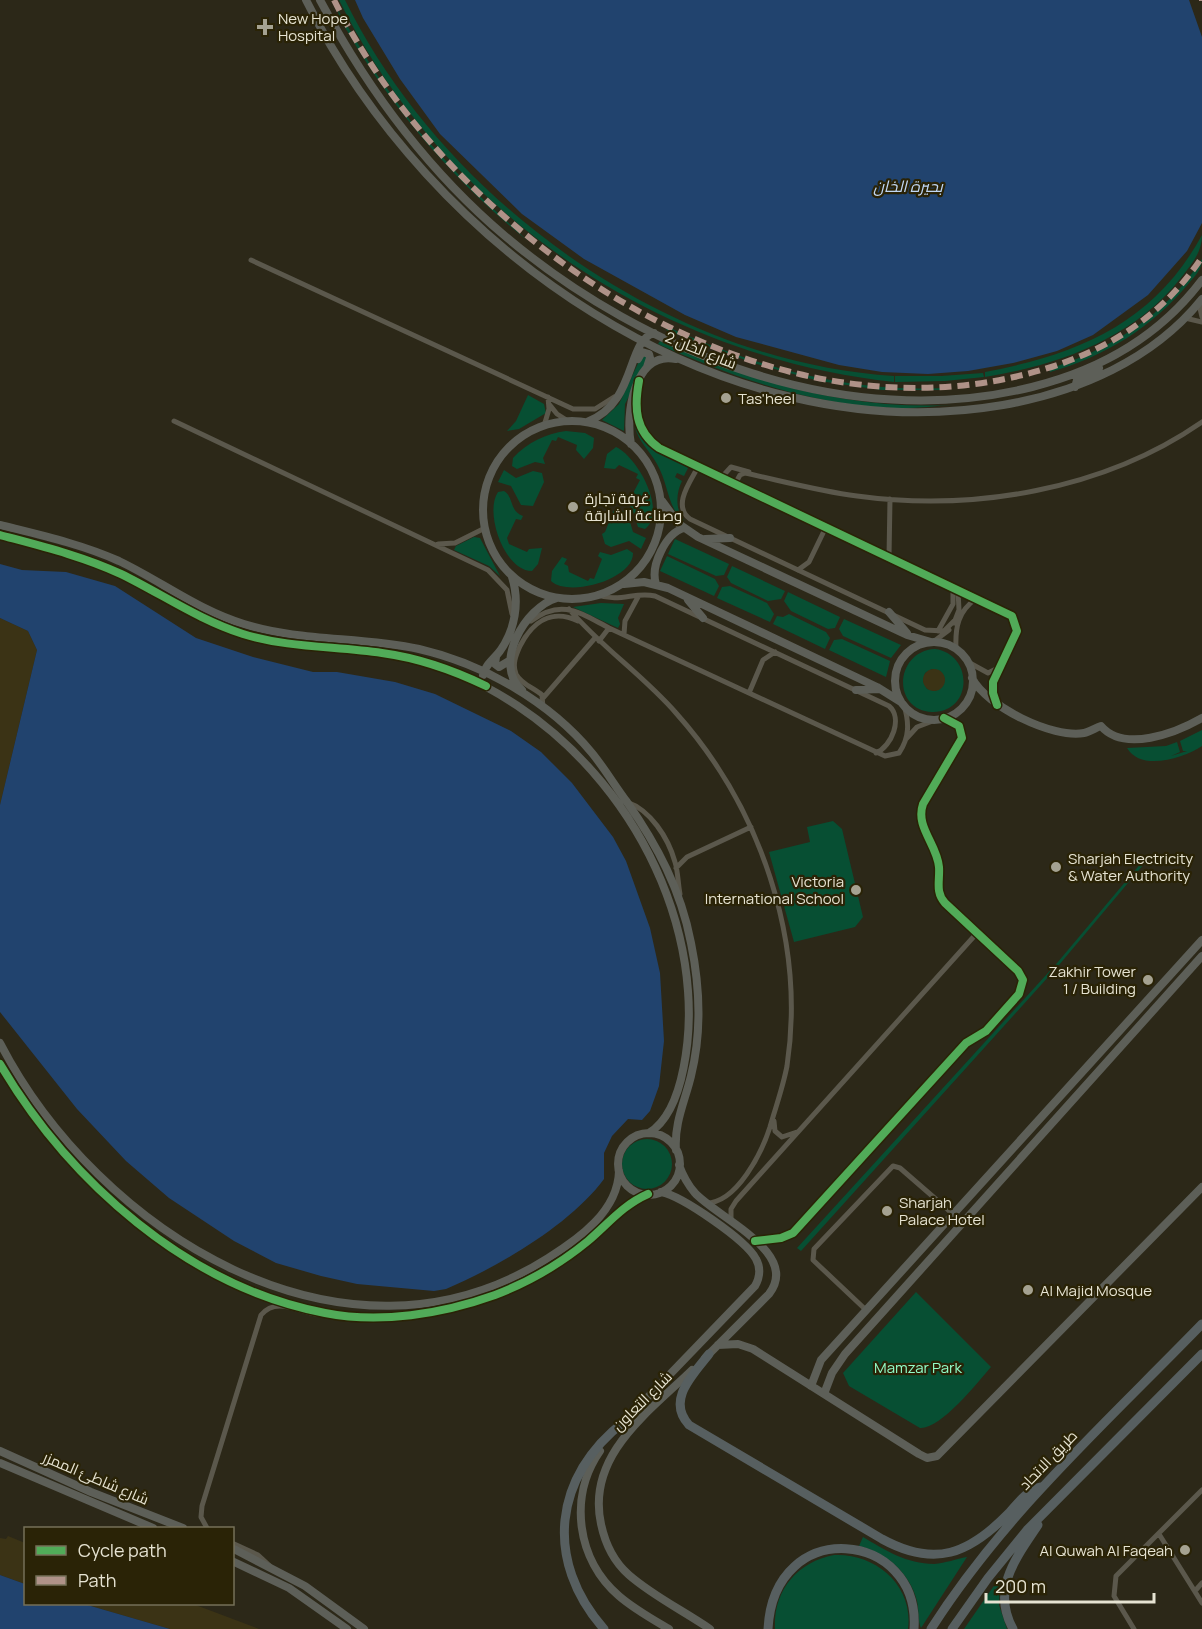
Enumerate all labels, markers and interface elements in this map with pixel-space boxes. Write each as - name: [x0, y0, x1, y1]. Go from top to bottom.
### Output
- place label: New Hope Hospital: [278, 8, 348, 46]
- marker: New Hope Hospital: [256, 18, 274, 36]
- water label: بحيرة الخان: [873, 175, 944, 197]
- street label: شارع الخان 2: [662, 326, 740, 375]
- place label: Tas'heel: [738, 388, 795, 409]
- marker: Tas'heel: [719, 391, 733, 405]
- place label: غرفة تجارة وصناعة الشارقة: [585, 488, 682, 526]
- marker: غرفة تجارة وصناعة الشارقة: [566, 500, 580, 514]
- place label: Sharjah Electricity & Water Authority: [1068, 848, 1193, 886]
- marker: Sharjah Electricity & Water Authority: [1049, 860, 1063, 874]
- place label: Victoria International School: [705, 871, 844, 909]
- marker: Victoria International School: [849, 883, 863, 897]
- place label: Zakhir Tower 1 / Building: [1048, 961, 1137, 999]
- marker: Zakhir Tower 1 / Building: [1141, 973, 1155, 987]
- place label: Sharjah Palace Hotel: [899, 1192, 985, 1230]
- marker: Sharjah Palace Hotel: [880, 1204, 894, 1218]
- place label: Al Majid Mosque: [1040, 1280, 1152, 1301]
- marker: Al Majid Mosque: [1021, 1283, 1035, 1297]
- park label: Mamzar Park: [874, 1357, 962, 1378]
- street label: شارع التعاون: [607, 1366, 677, 1436]
- street label: طريق الاتحاد: [1014, 1425, 1082, 1495]
- street label: شارع شاطئ الممزر: [39, 1446, 152, 1511]
- legend: [24, 1527, 234, 1605]
- text: Cycle path: [78, 1538, 167, 1562]
- place label: Al Quwah Al Faqeah: [1040, 1540, 1173, 1561]
- marker: Al Quwah Al Faqeah: [1178, 1543, 1192, 1557]
- scale bar: [986, 1566, 1154, 1604]
- text: Path: [78, 1568, 116, 1592]
- text: 200 m: [995, 1574, 1046, 1598]

